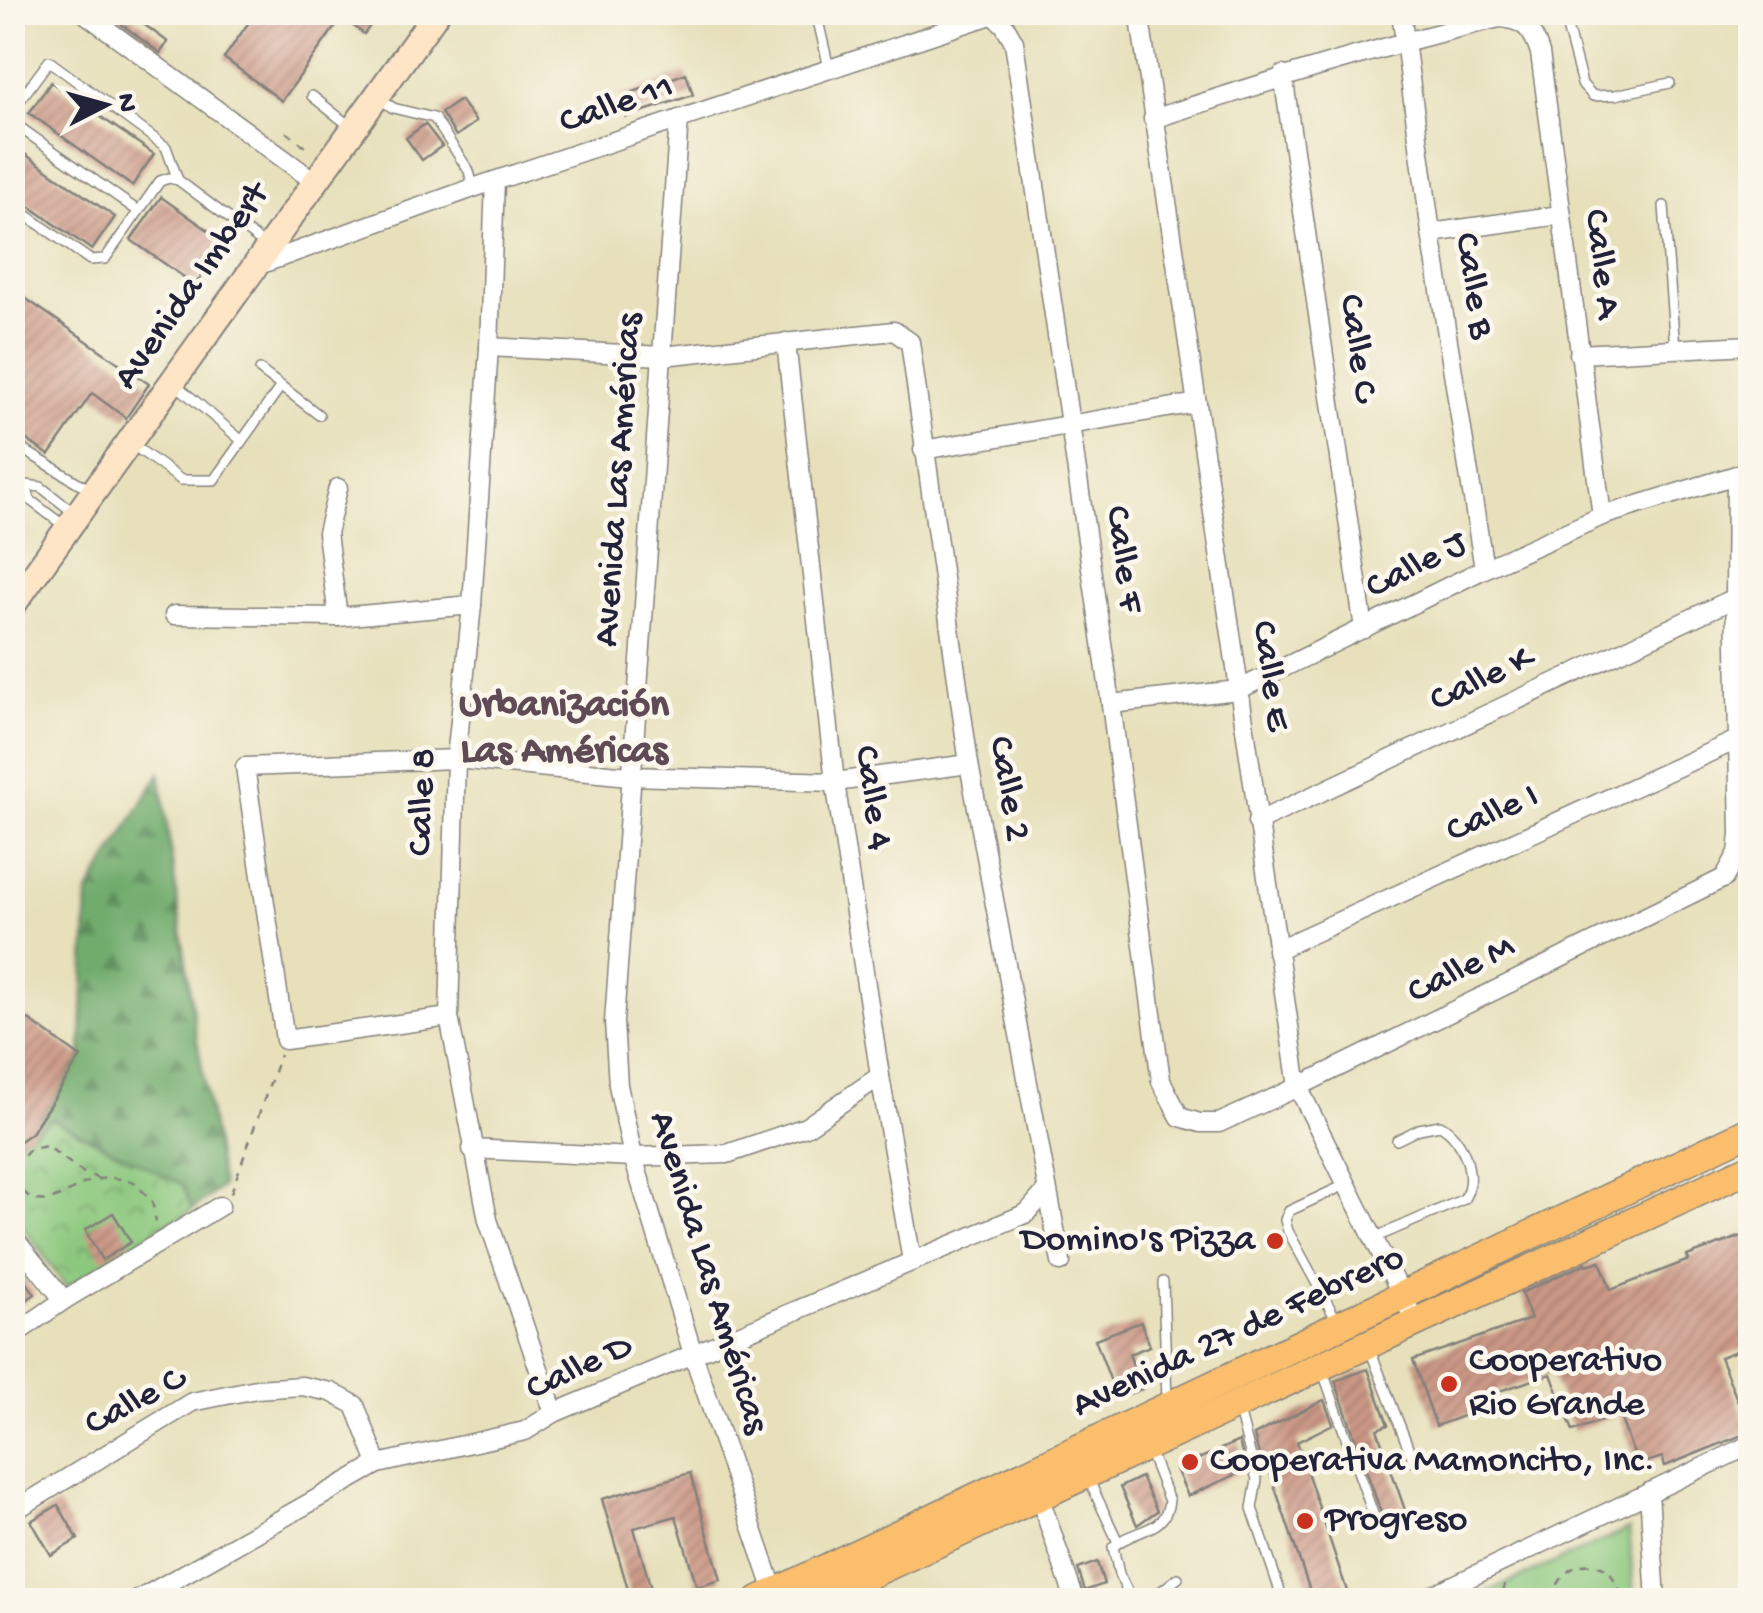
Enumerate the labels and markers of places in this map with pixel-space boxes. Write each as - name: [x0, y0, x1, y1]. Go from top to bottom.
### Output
- place label: Domino's Pizza: [1018, 1219, 1257, 1263]
- marker: Domino's Pizza: [1264, 1230, 1286, 1252]
- place label: Cooperativo Rio Grande: [1469, 1340, 1662, 1428]
- marker: Cooperativo Rio Grande: [1438, 1373, 1460, 1395]
- place label: Cooperativa Mamoncito, Inc.: [1210, 1440, 1655, 1484]
- marker: Cooperativa Mamoncito, Inc.: [1179, 1451, 1201, 1473]
- place label: Progreso: [1324, 1499, 1468, 1543]
- marker: Progreso: [1294, 1510, 1316, 1532]

